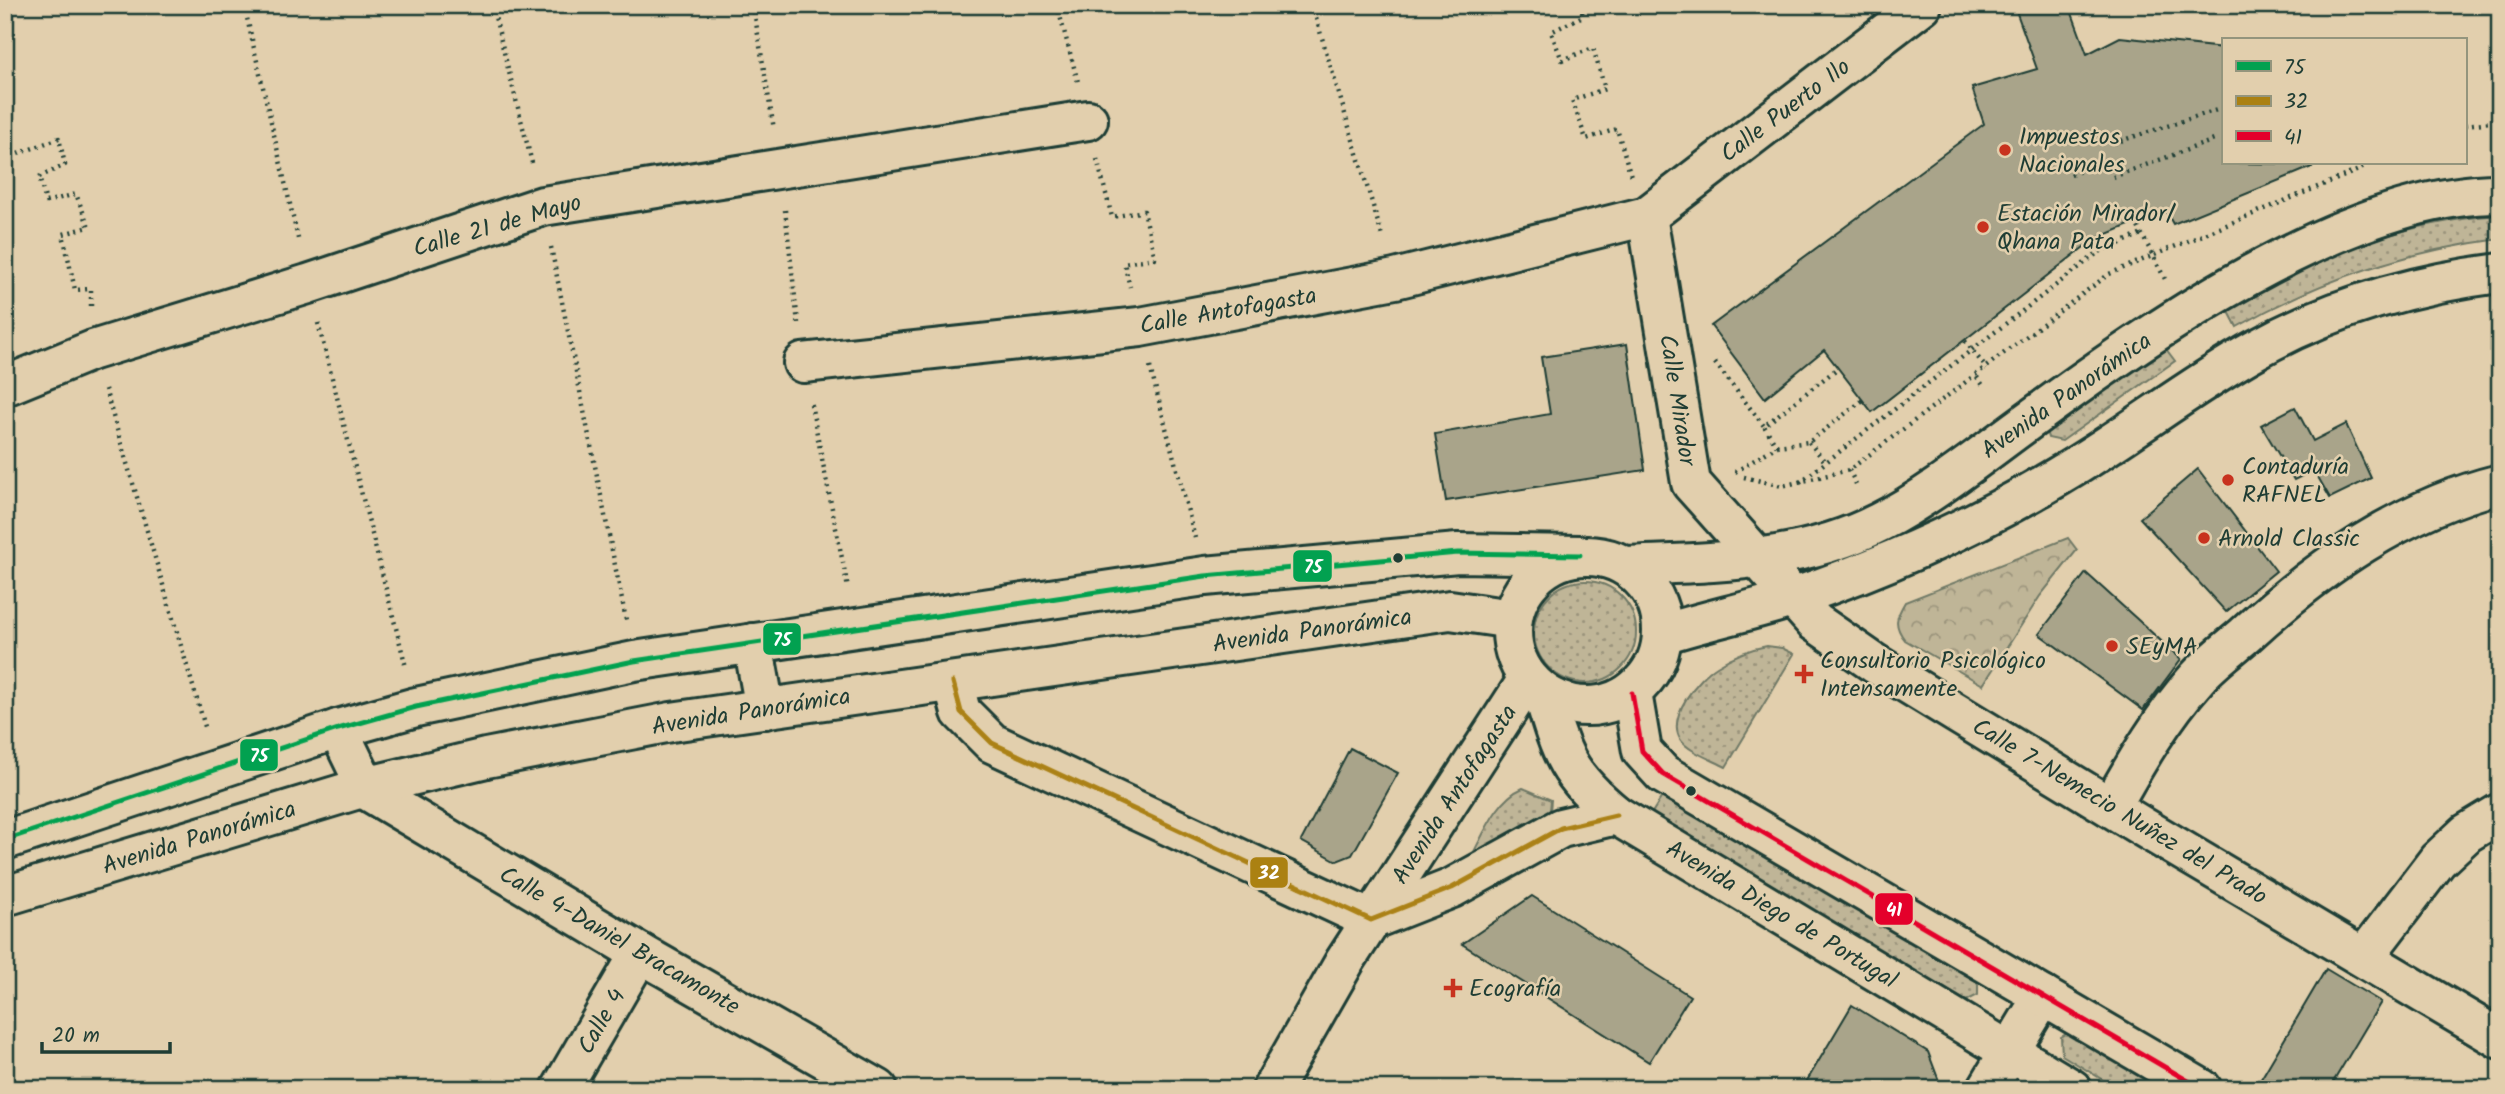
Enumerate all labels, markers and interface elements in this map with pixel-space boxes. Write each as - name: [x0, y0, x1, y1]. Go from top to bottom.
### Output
- legend: [2222, 38, 2466, 164]
- street label: Calle Puerto Ilo: [1712, 49, 1860, 173]
- text: 75: [2284, 52, 2307, 85]
- text: 32: [2284, 86, 2308, 119]
- place label: Impuestos Nacionales: [2019, 118, 2125, 185]
- text: 41: [2284, 122, 2302, 155]
- marker: Impuestos Nacionales: [1997, 142, 2013, 158]
- street label: Calle 21 de Mayo: [409, 184, 586, 269]
- place label: Estación Mirador/ Qhana Pata: [1997, 195, 2176, 262]
- marker: Estación Mirador/ Qhana Pata: [1975, 219, 1991, 235]
- street label: Calle Antofagasta: [1137, 277, 1320, 346]
- street label: Avenida Panorámica: [1973, 323, 2160, 470]
- street label: Calle Mirador: [1647, 332, 1706, 471]
- place label: Contaduría RAFNEL: [2242, 448, 2349, 515]
- marker: Contaduría RAFNEL: [2220, 472, 2236, 488]
- place label: Arnold Classic: [2218, 520, 2360, 559]
- marker: Arnold Classic: [2196, 530, 2212, 546]
- line badge: 75: [1292, 549, 1333, 583]
- unlabelled marker: [1391, 551, 1405, 565]
- text: 75: [1304, 553, 1324, 583]
- street label: Avenida Panorámica: [1210, 598, 1414, 665]
- line badge: 75: [762, 622, 802, 656]
- text: 75: [773, 626, 793, 656]
- place label: SEyMA: [2126, 628, 2198, 667]
- marker: SEyMA: [2104, 638, 2120, 654]
- place label: Consultorio Psicológico Intensamente: [1820, 642, 2046, 709]
- marker: Consultorio Psicológico Intensamente: [1794, 664, 1814, 684]
- street label: Avenida Panorámica: [649, 678, 853, 747]
- street label: Avenida Antofagasta: [1382, 697, 1528, 893]
- street label: Calle 7-Nemecio Nuñez del Prado: [1964, 708, 2275, 916]
- line badge: 75: [239, 738, 279, 772]
- text: 75: [250, 742, 270, 772]
- unlabelled marker: [1684, 784, 1698, 798]
- street label: Avenida Panorámica: [98, 790, 301, 886]
- street label: Avenida Diego de Portugal: [1658, 830, 1905, 1000]
- line badge: 32: [1249, 856, 1289, 889]
- street label: Calle 4-Daniel Bracamonte: [495, 859, 745, 1021]
- text: 32: [1257, 859, 1280, 889]
- line badge: 41: [1874, 892, 1914, 926]
- text: 41: [1886, 896, 1902, 926]
- place label: Ecografía: [1469, 970, 1561, 1009]
- marker: Ecografía: [1443, 978, 1463, 998]
- street label: Calle 4: [571, 983, 631, 1059]
- scale bar: [42, 1010, 170, 1054]
- text: 20 m: [52, 1020, 100, 1053]

